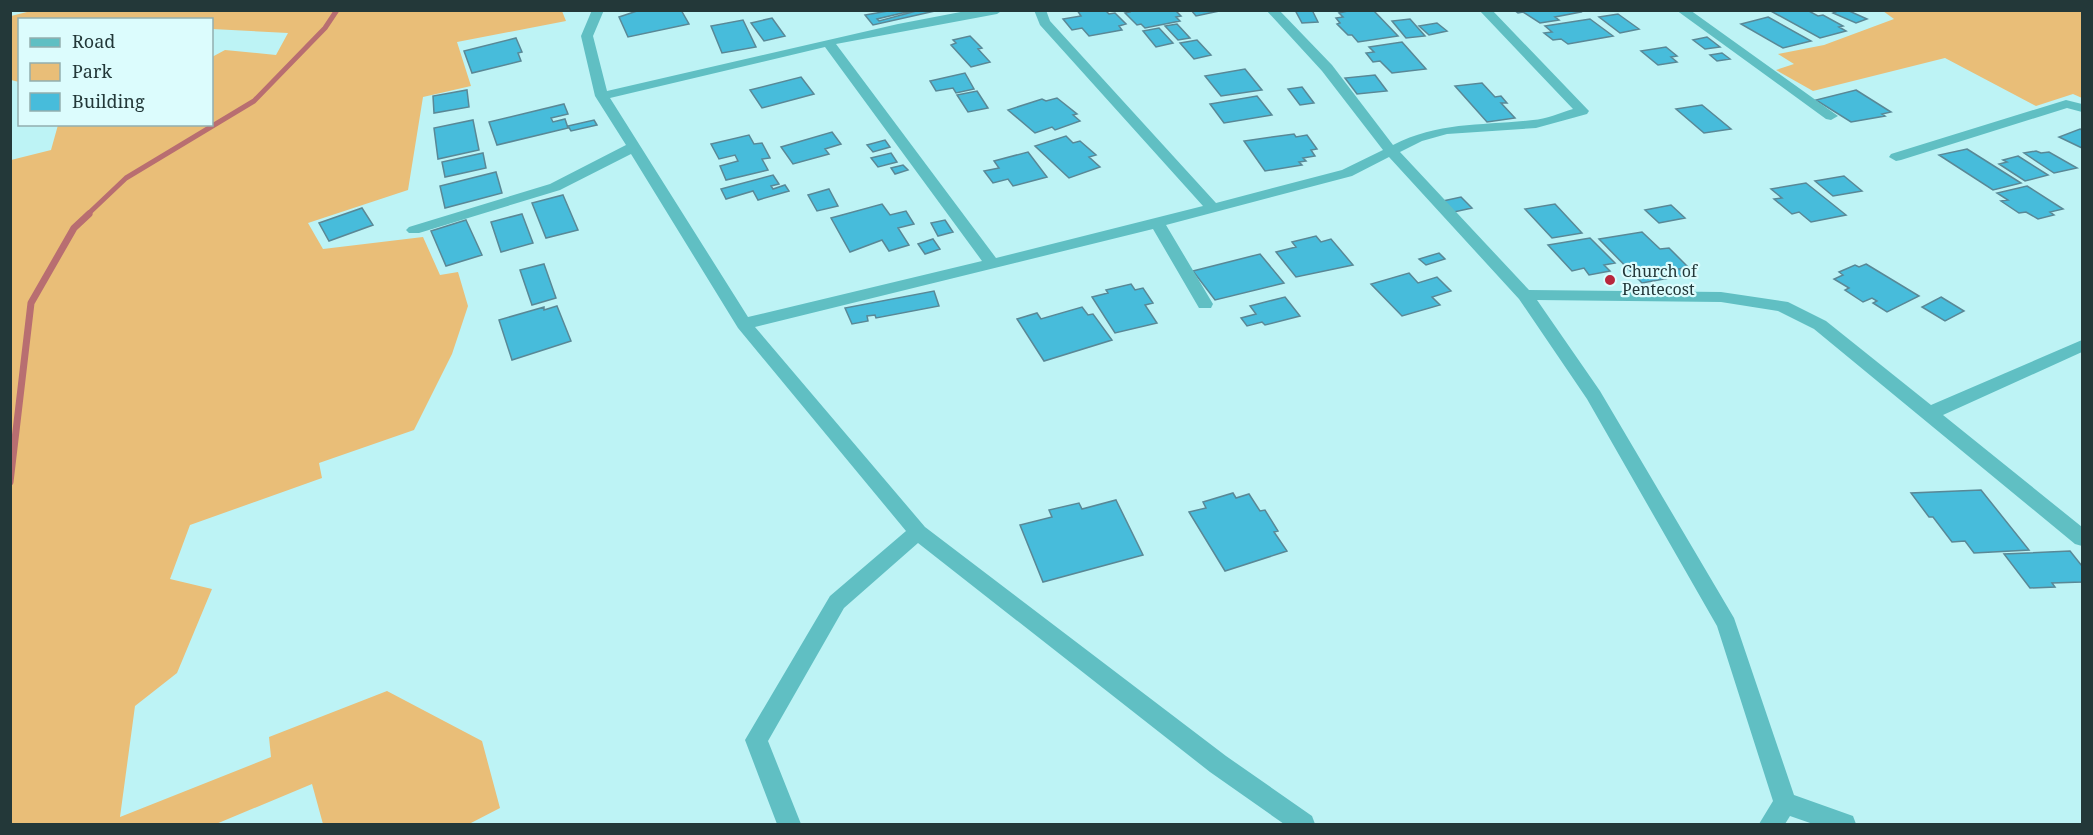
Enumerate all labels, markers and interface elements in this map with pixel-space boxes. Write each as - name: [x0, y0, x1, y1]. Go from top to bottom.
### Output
- legend: [18, 18, 213, 126]
- text: Road: [72, 29, 115, 53]
- text: Park: [72, 59, 112, 83]
- text: Building: [72, 89, 145, 113]
- place label: Church of Pentecost: [1622, 260, 1699, 300]
- marker: Church of Pentecost: [1603, 273, 1617, 287]

